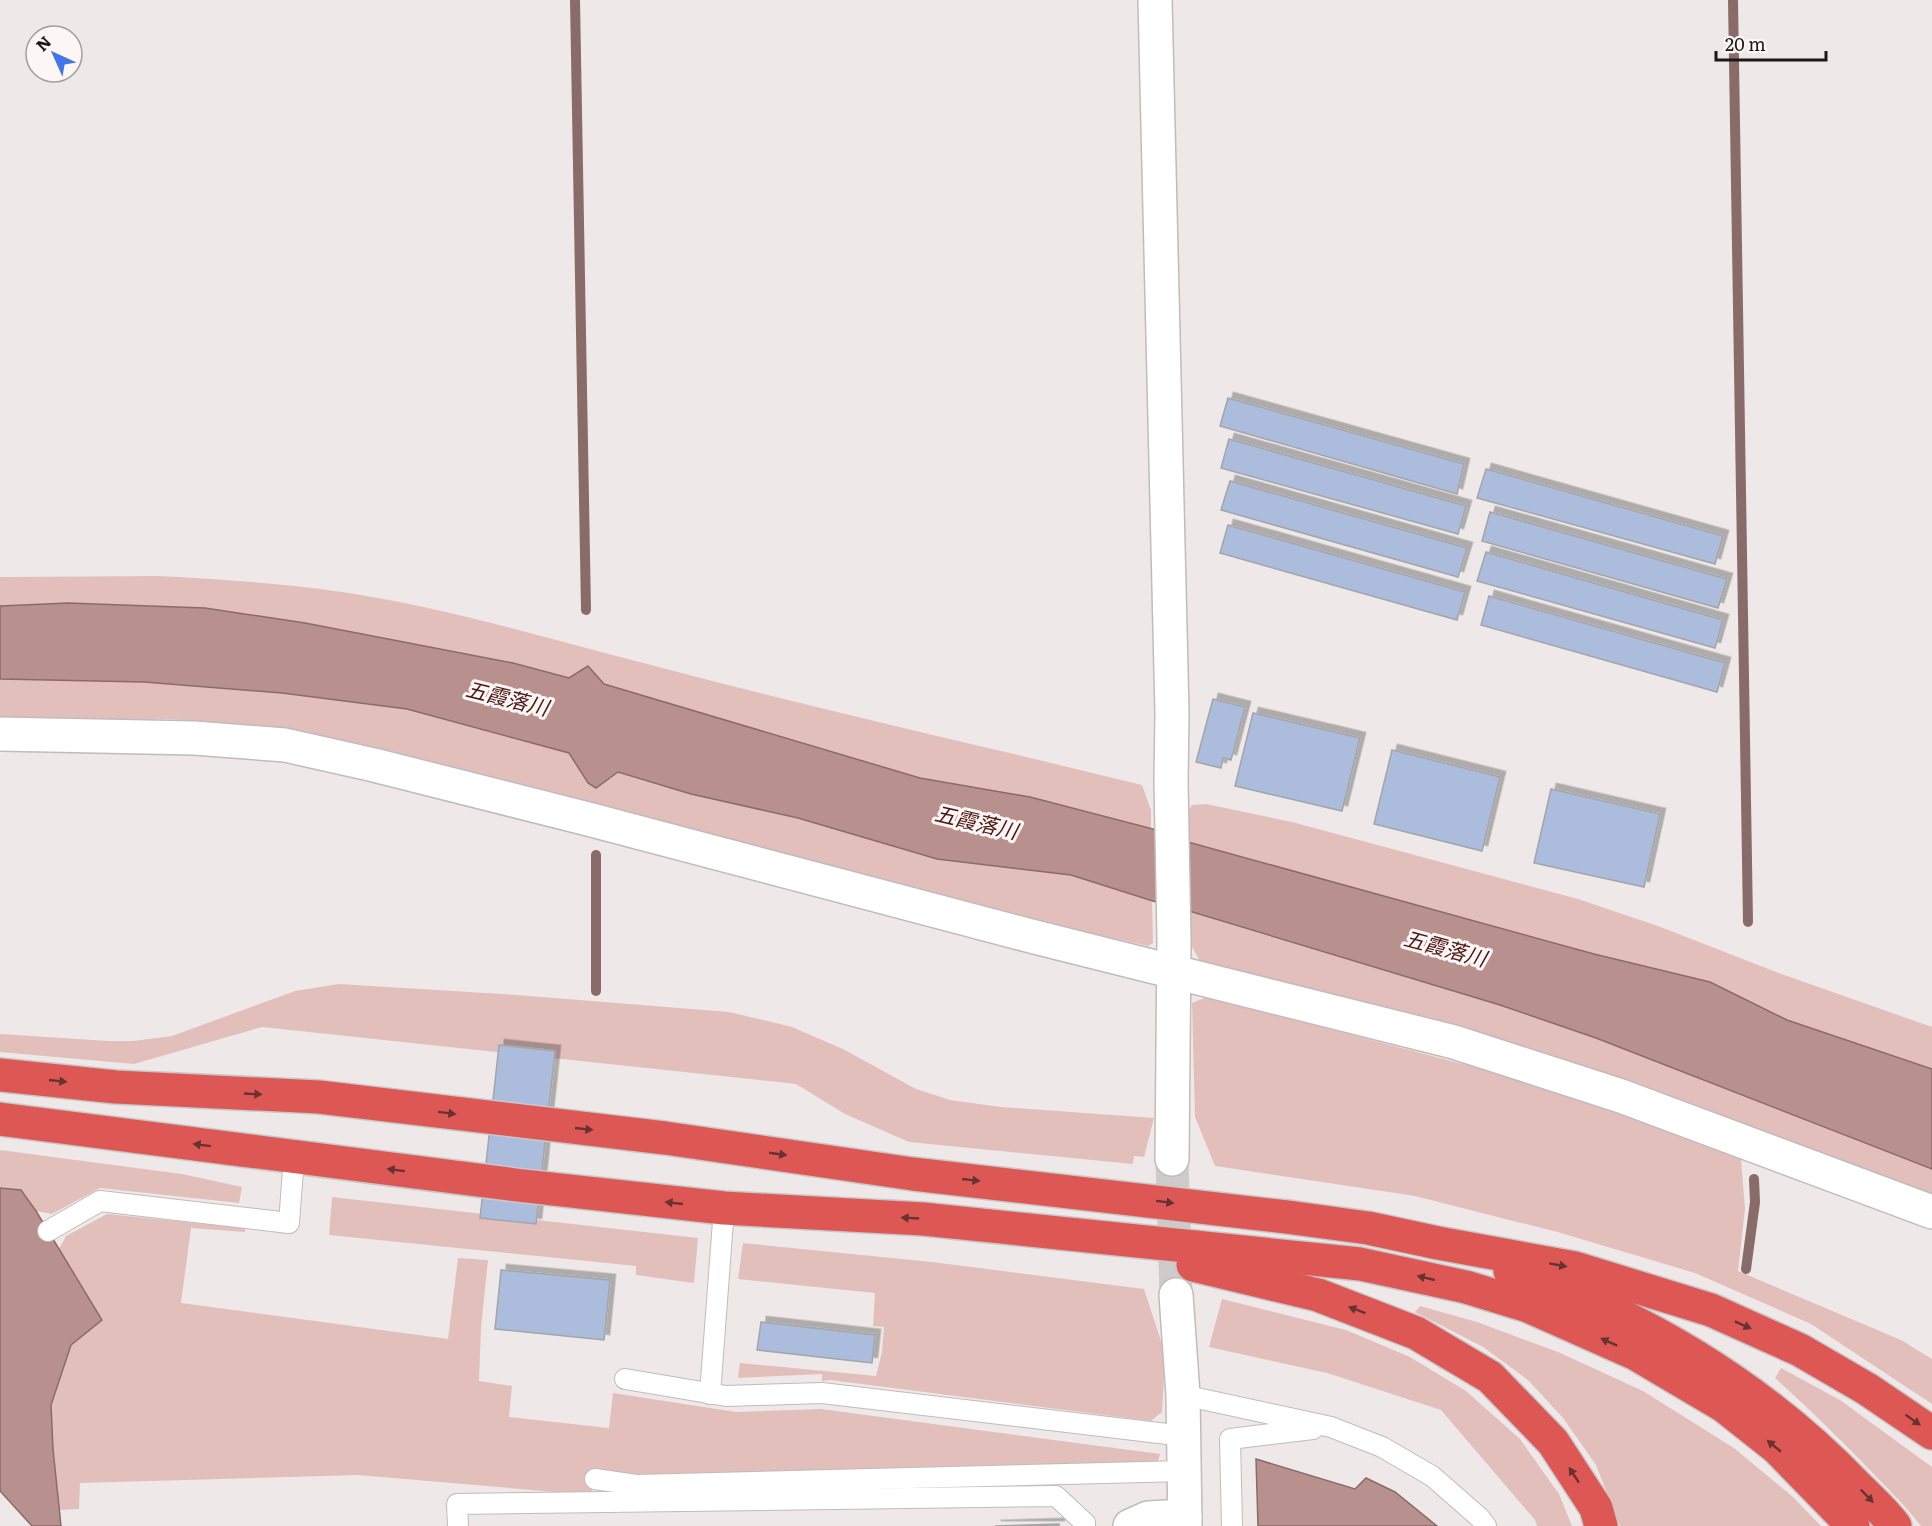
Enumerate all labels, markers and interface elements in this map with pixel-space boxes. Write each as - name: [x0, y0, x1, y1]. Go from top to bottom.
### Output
- north arrow: [24, 24, 84, 84]
- scale bar: [1716, 24, 1826, 62]
- text: N: [29, 29, 56, 56]
- text: 20 m: [1725, 30, 1766, 57]
- water label: 五霞落川: [463, 671, 554, 722]
- water label: 五霞落川: [932, 796, 1023, 846]
- water label: 五霞落川: [1401, 921, 1492, 973]
- one-way arrow: [49, 1076, 68, 1086]
- one-way arrow: [243, 1089, 262, 1098]
- one-way arrow: [437, 1108, 456, 1117]
- one-way arrow: [575, 1124, 594, 1134]
- one-way arrow: [193, 1140, 212, 1149]
- one-way arrow: [768, 1150, 787, 1159]
- one-way arrow: [386, 1165, 405, 1174]
- one-way arrow: [962, 1176, 981, 1185]
- one-way arrow: [664, 1198, 683, 1207]
- one-way arrow: [1155, 1198, 1174, 1207]
- one-way arrow: [900, 1214, 919, 1223]
- one-way arrow: [1549, 1261, 1568, 1270]
- one-way arrow: [1416, 1273, 1435, 1282]
- one-way arrow: [1348, 1305, 1366, 1314]
- one-way arrow: [1735, 1320, 1752, 1329]
- one-way arrow: [1600, 1337, 1618, 1347]
- one-way arrow: [1904, 1414, 1920, 1426]
- one-way arrow: [1766, 1439, 1782, 1452]
- one-way arrow: [1568, 1467, 1580, 1483]
- one-way arrow: [1860, 1488, 1874, 1503]

